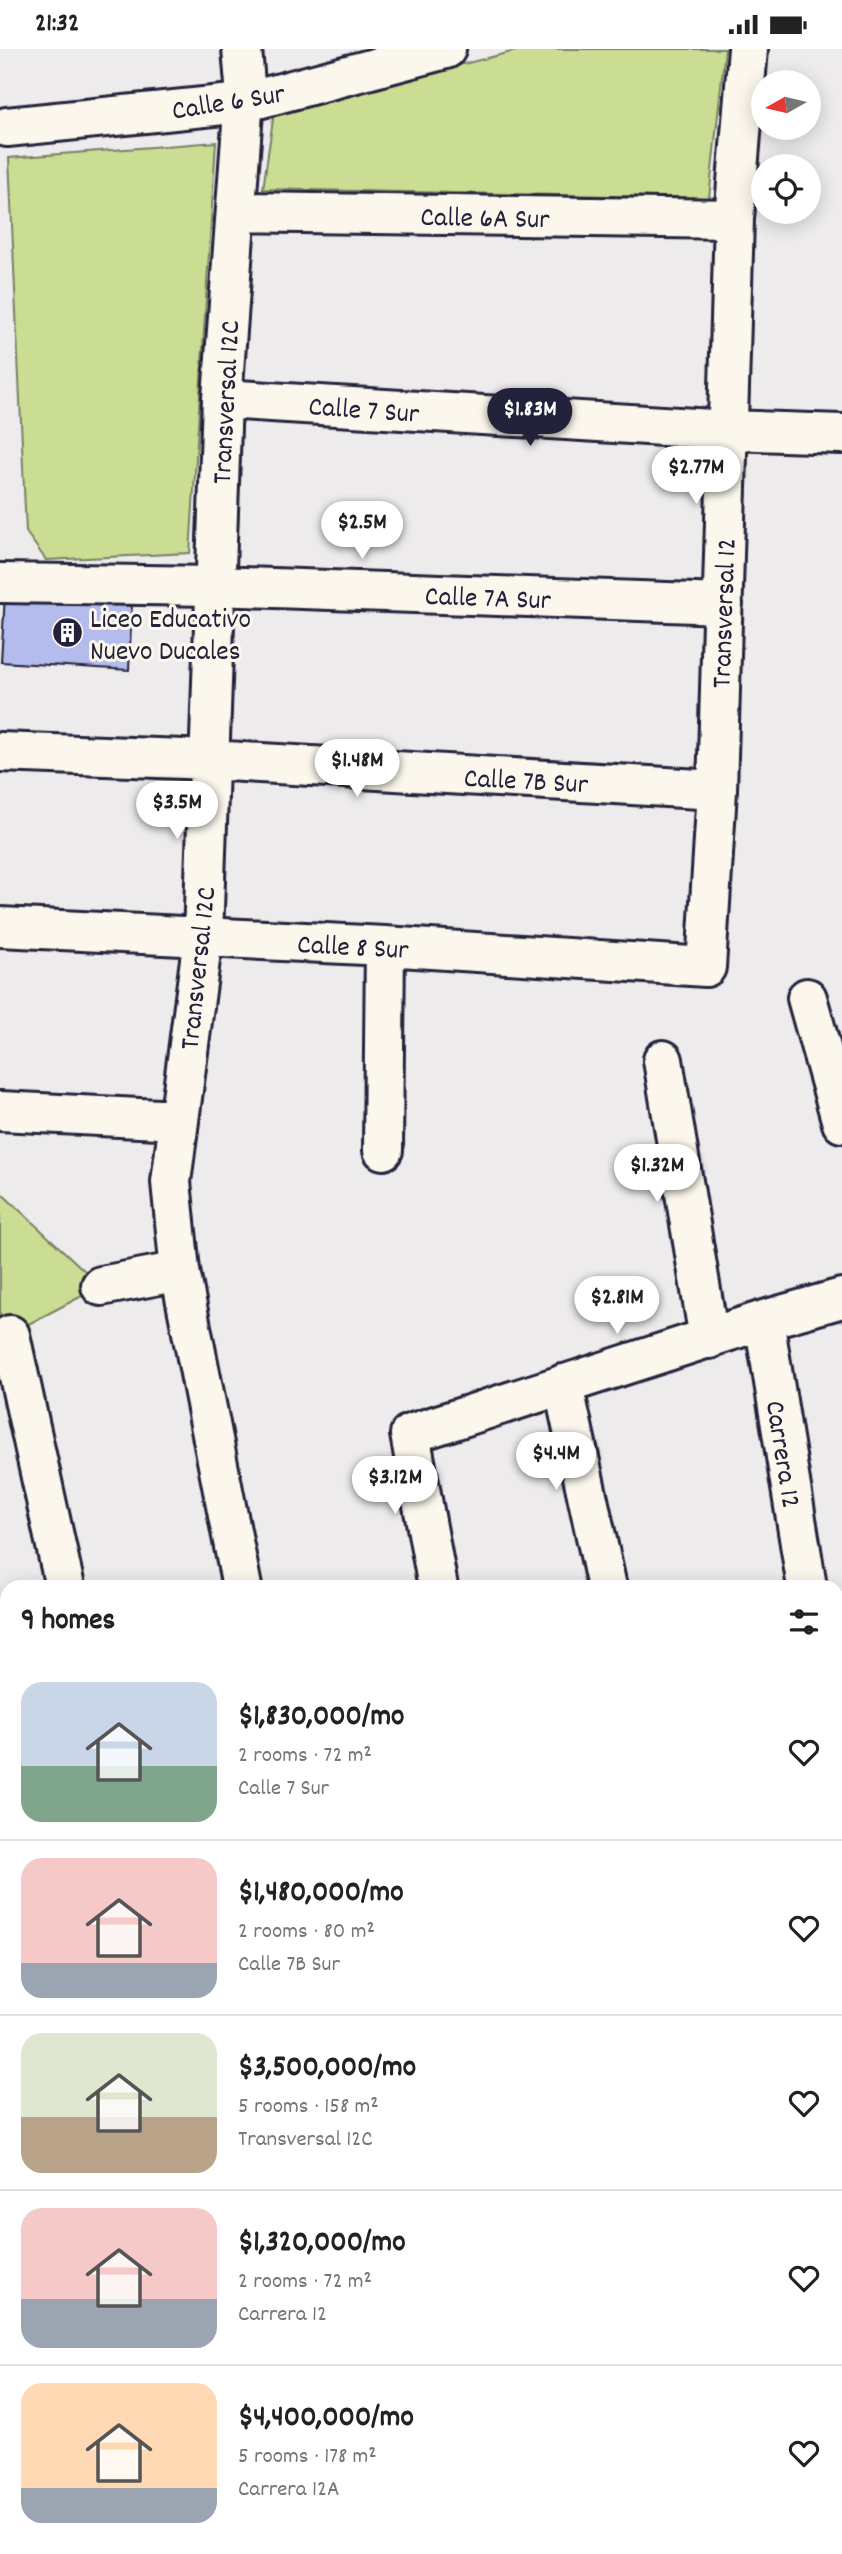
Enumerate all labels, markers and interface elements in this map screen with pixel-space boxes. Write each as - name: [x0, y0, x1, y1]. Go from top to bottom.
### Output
- text: 21:32: [35, 6, 79, 43]
- north arrow: [751, 70, 821, 140]
- map controls: [751, 70, 821, 224]
- street label: Calle 6 Sur: [169, 76, 289, 134]
- button: locate: [751, 154, 821, 224]
- street label: Calle 6A Sur: [420, 200, 550, 242]
- street label: Transversal 12C: [205, 319, 253, 485]
- street label: Calle 7 Sur: [307, 389, 421, 437]
- pin: $1.83M: [473, 389, 587, 448]
- text: $1.83M: [503, 394, 557, 427]
- pin: $2.77M: [639, 447, 753, 506]
- text: $2.77M: [668, 452, 724, 485]
- pin: $2.5M: [313, 501, 411, 561]
- text: $2.5M: [337, 507, 387, 540]
- street label: Transversal 12: [704, 537, 750, 689]
- street label: Calle 7A Sur: [424, 579, 552, 623]
- place label: Liceo Educativo Nuevo Ducales: [90, 602, 251, 674]
- building icon: Liceo Educativo Nuevo Ducales: [50, 616, 84, 650]
- pin: $1.48M: [300, 739, 414, 799]
- text: $1.48M: [331, 745, 383, 778]
- street label: Calle 7B Sur: [463, 761, 589, 807]
- pin: $3.5M: [128, 781, 226, 841]
- text: $3.5M: [152, 787, 202, 820]
- street label: Transversal 12C: [173, 885, 229, 1052]
- street label: Calle 8 Sur: [296, 927, 410, 973]
- pin: $1.32M: [600, 1145, 714, 1204]
- text: $1.32M: [630, 1150, 684, 1183]
- pin: $2.81M: [560, 1277, 674, 1336]
- text: $2.81M: [590, 1282, 644, 1315]
- street label: Carrera 12: [752, 1398, 808, 1511]
- pin: $4.4M: [507, 1433, 605, 1492]
- text: $4.4M: [532, 1438, 580, 1471]
- pin: $3.12M: [338, 1457, 452, 1516]
- text: $3.12M: [368, 1462, 422, 1495]
- text: 9 homes: [21, 1601, 115, 1644]
- icon: filters: [785, 1603, 823, 1641]
- text: $1,830,000/mo: [238, 1697, 404, 1740]
- icon: home: [77, 1710, 161, 1794]
- icon: heart: [785, 1733, 823, 1771]
- text: 2 rooms · 72 m²: [238, 1740, 372, 1773]
- text: Calle 7 Sur: [238, 1773, 329, 1806]
- text: $1,480,000/mo: [238, 1873, 404, 1916]
- icon: home: [77, 1886, 161, 1970]
- icon: heart: [785, 1909, 823, 1947]
- text: 2 rooms · 80 m²: [238, 1916, 375, 1949]
- text: Calle 7B Sur: [238, 1949, 340, 1982]
- text: $3,500,000/mo: [238, 2048, 416, 2091]
- icon: home: [77, 2061, 161, 2145]
- icon: heart: [785, 2084, 823, 2122]
- text: 5 rooms · 158 m²: [238, 2091, 379, 2124]
- text: Transversal 12C: [238, 2124, 373, 2157]
- text: $1,320,000/mo: [238, 2223, 406, 2266]
- icon: home: [77, 2236, 161, 2320]
- icon: heart: [785, 2259, 823, 2297]
- text: 2 rooms · 72 m²: [238, 2266, 372, 2299]
- text: Carrera 12: [238, 2299, 327, 2332]
- text: $4,400,000/mo: [238, 2398, 414, 2441]
- icon: home: [77, 2411, 161, 2495]
- icon: heart: [785, 2434, 823, 2472]
- text: 5 rooms · 178 m²: [238, 2441, 377, 2474]
- text: Carrera 12A: [238, 2474, 340, 2507]

